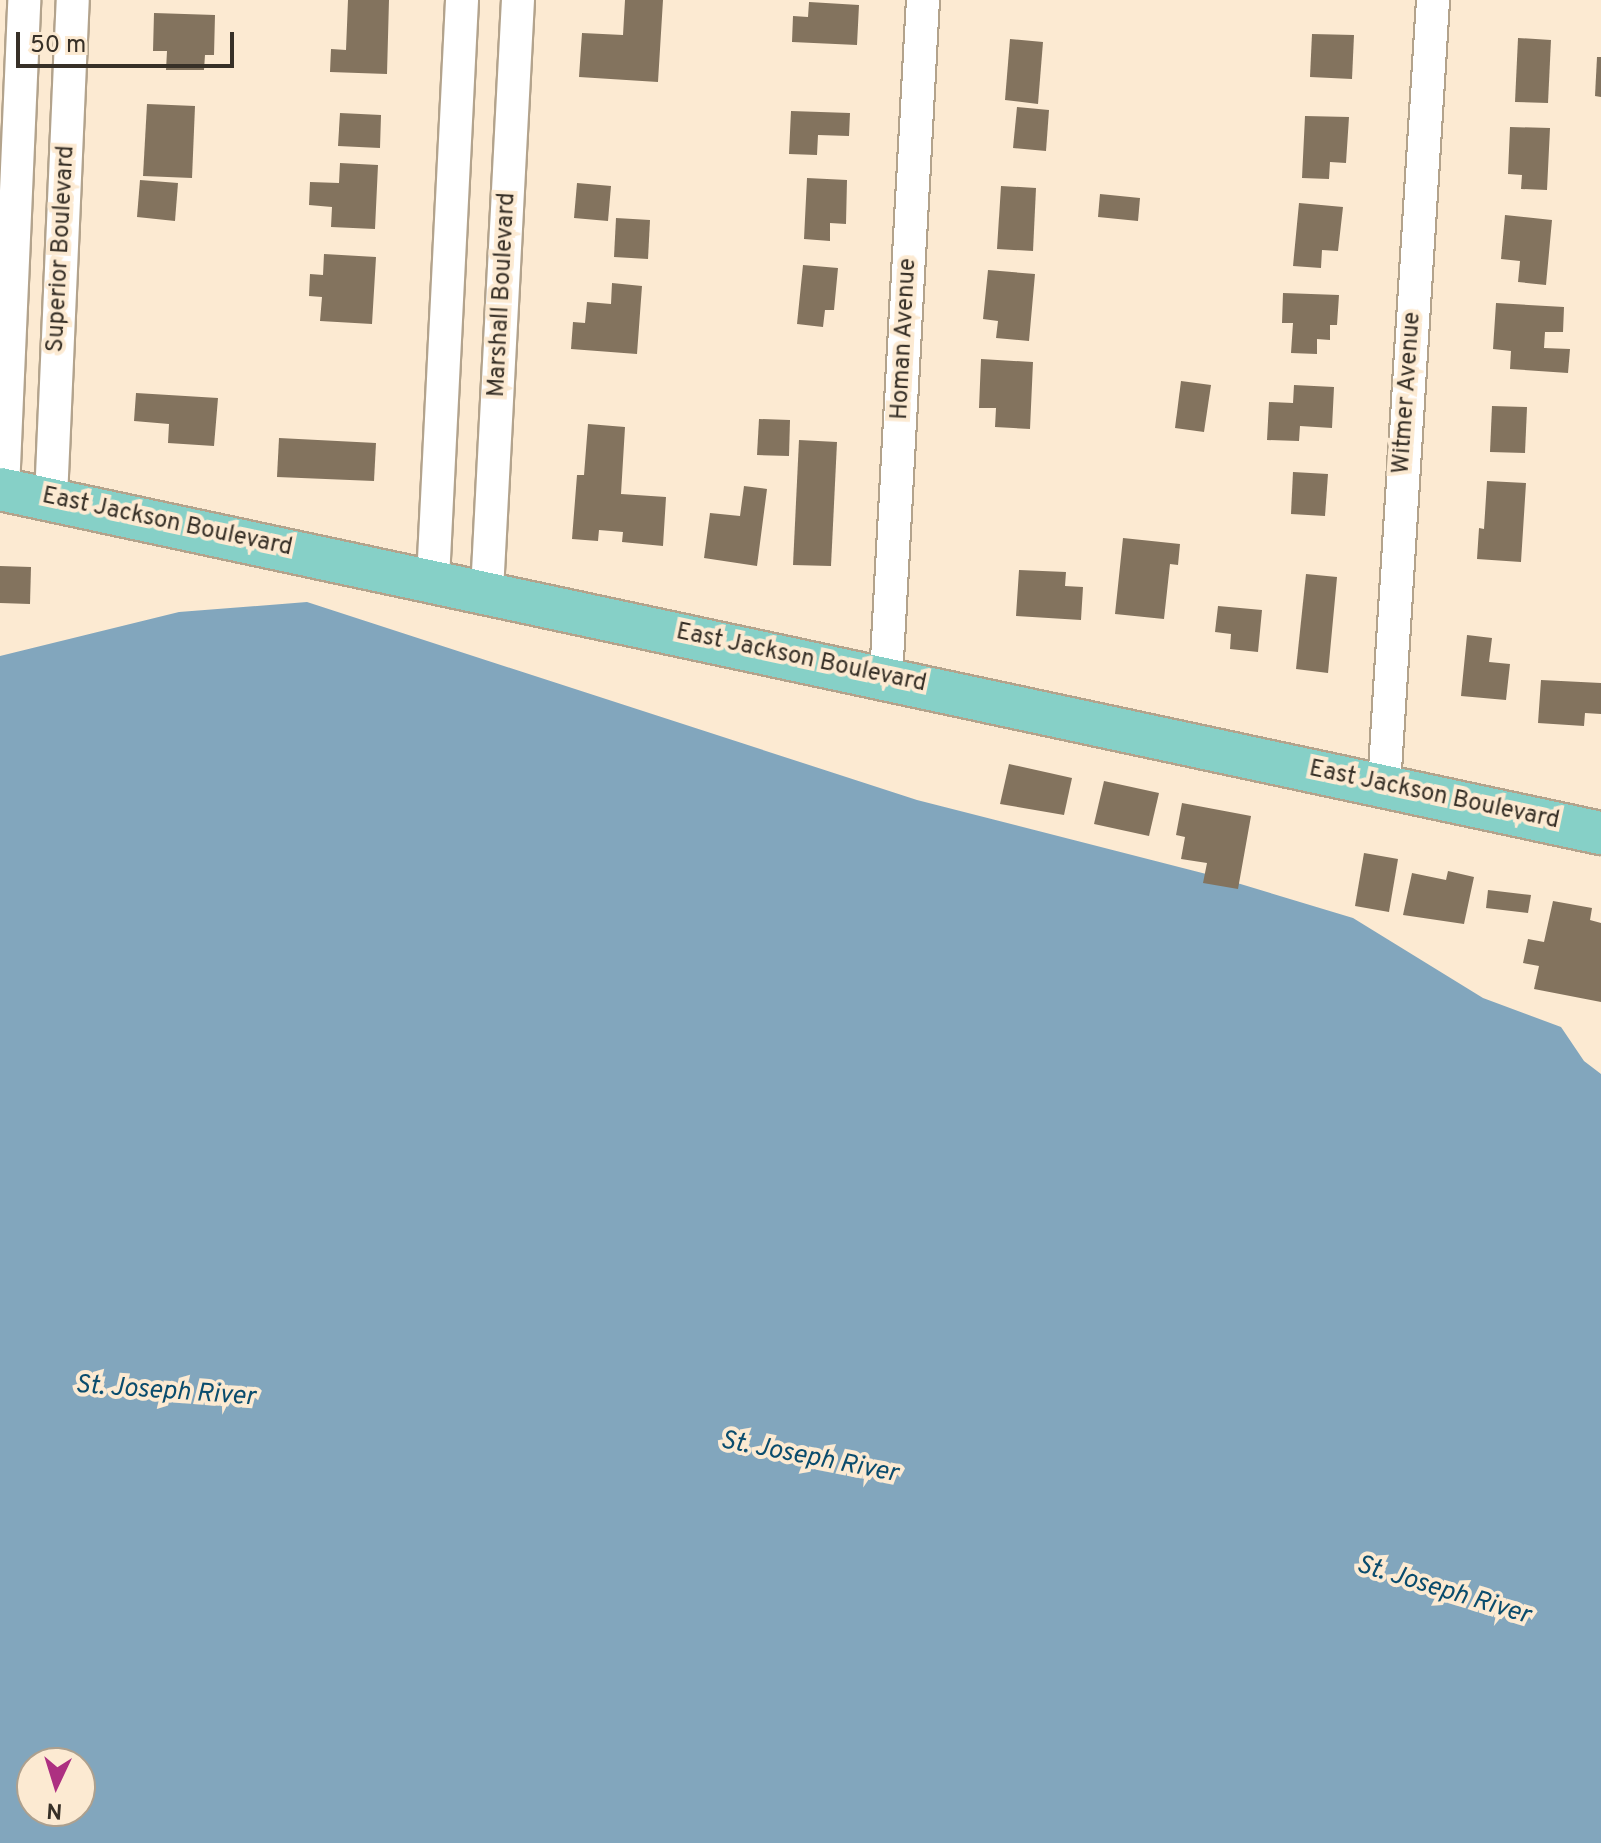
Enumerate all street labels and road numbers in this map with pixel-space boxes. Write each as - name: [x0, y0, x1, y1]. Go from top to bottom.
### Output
- street label: Superior Boulevard: [42, 145, 82, 353]
- street label: Marshall Boulevard: [483, 192, 523, 398]
- street label: Homan Avenue: [886, 257, 924, 421]
- street label: Witmer Avenue: [1388, 310, 1428, 476]
- street label: East Jackson Boulevard: [39, 482, 295, 564]
- street label: East Jackson Boulevard: [673, 618, 929, 700]
- street label: East Jackson Boulevard: [1306, 755, 1562, 837]

